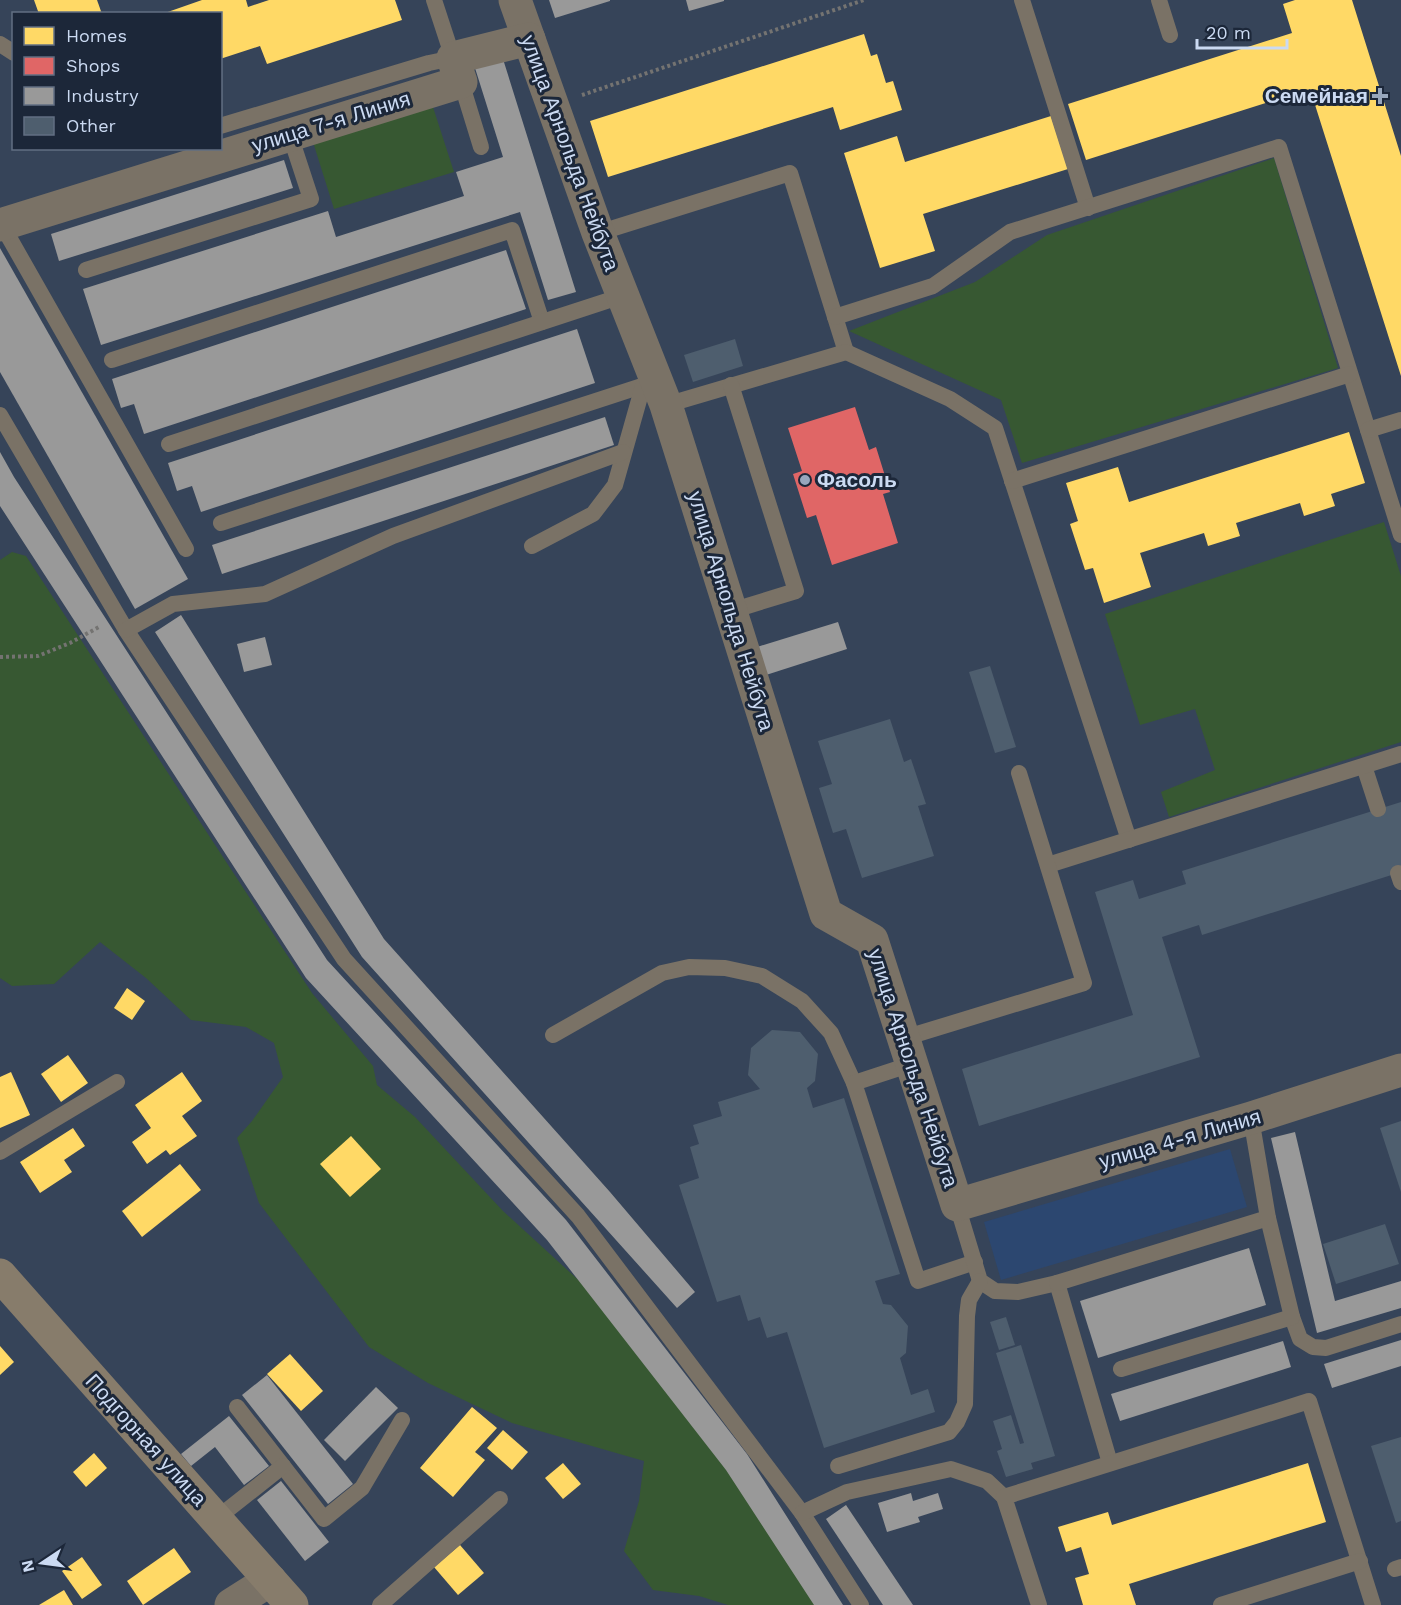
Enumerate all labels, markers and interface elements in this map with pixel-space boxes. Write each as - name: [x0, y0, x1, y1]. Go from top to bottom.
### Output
- legend: [12, 12, 222, 150]
- scale bar: [1197, 12, 1287, 50]
- text: 20 m: [1206, 22, 1251, 43]
- text: Homes: [66, 25, 127, 46]
- street label: улица Арнольда Нейбута: [516, 31, 625, 275]
- text: Shops: [66, 55, 120, 76]
- place label: Семейная: [1265, 83, 1368, 108]
- text: Industry: [66, 85, 139, 106]
- street label: улица 7-я Линия: [249, 86, 413, 157]
- marker: Семейная: [1373, 89, 1387, 103]
- text: Other: [66, 115, 116, 136]
- place label: Фасоль: [817, 467, 897, 492]
- marker: Фасоль: [798, 473, 812, 487]
- street label: улица Арнольда Нейбута: [683, 488, 780, 734]
- street label: улица Арнольда Нейбута: [863, 945, 964, 1191]
- street label: улица 4-я Линия: [1096, 1103, 1264, 1174]
- street label: Подгорная улица: [81, 1369, 212, 1511]
- north arrow: [12, 1533, 72, 1593]
- text: N: [17, 1558, 38, 1574]

